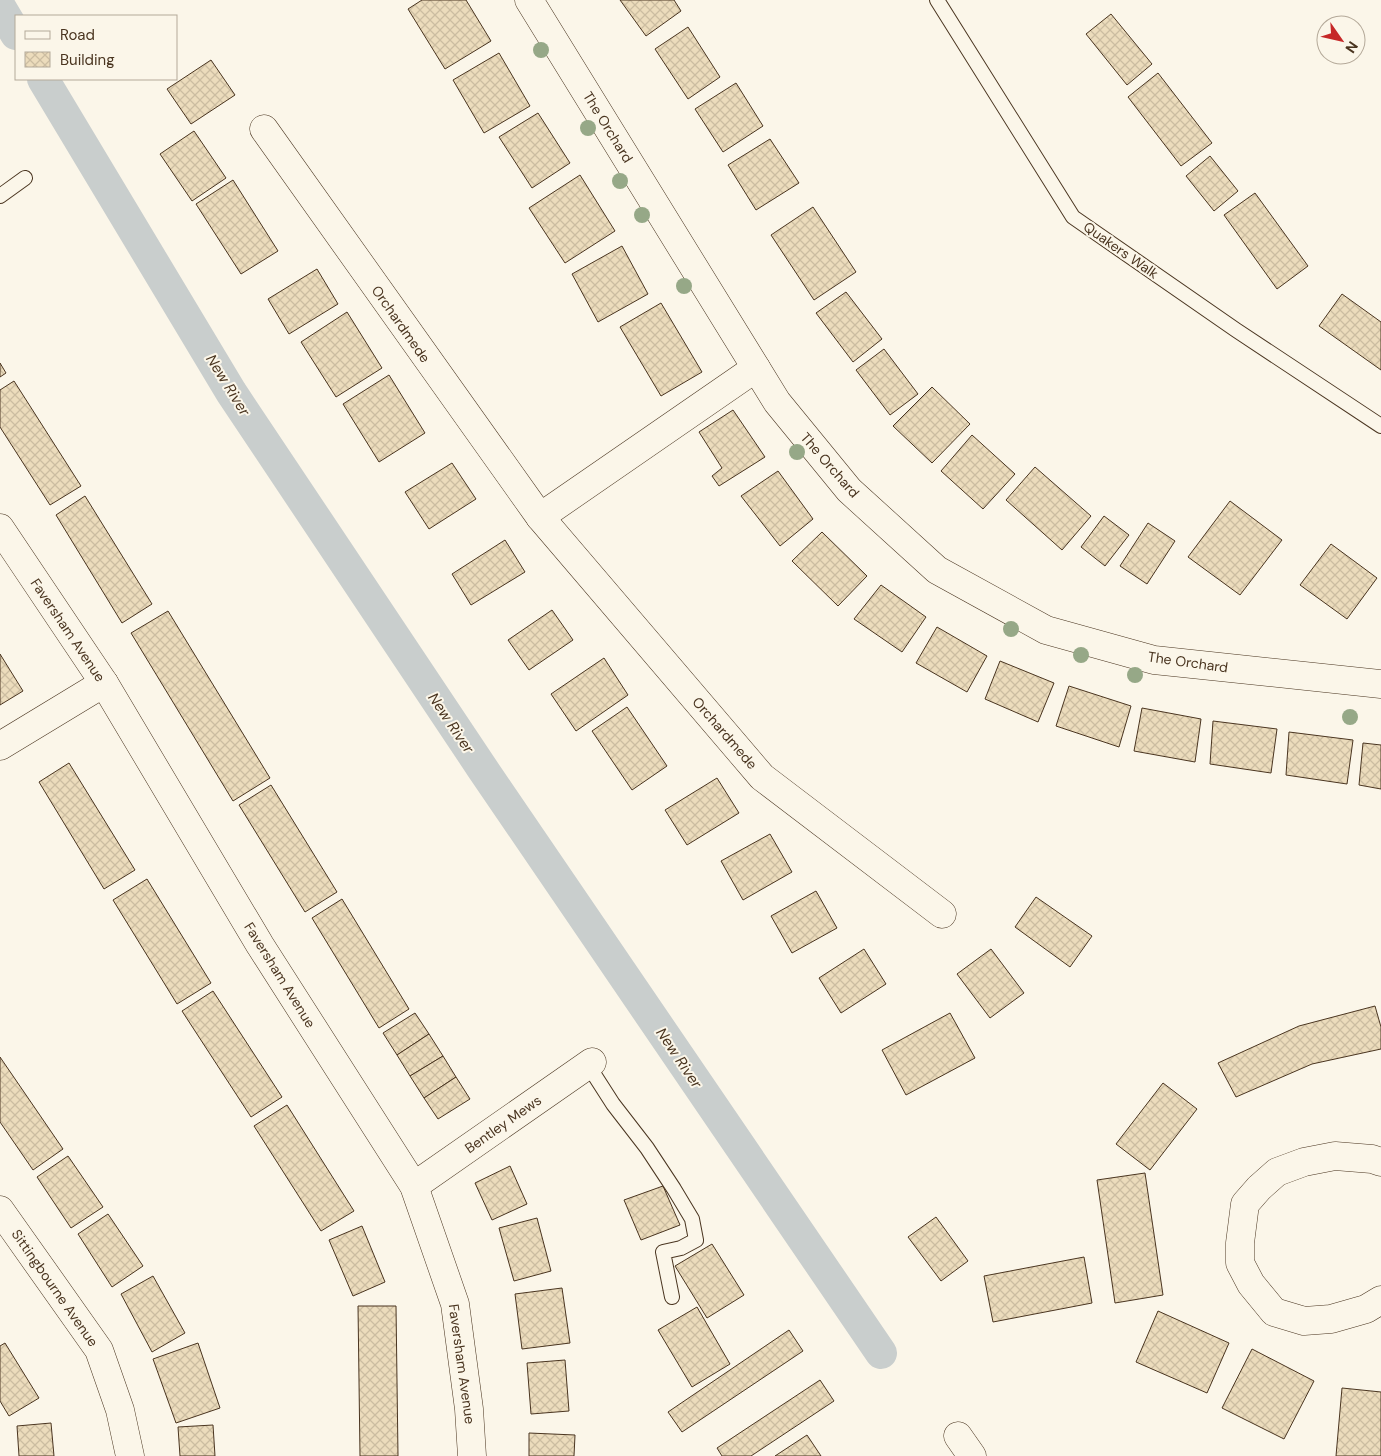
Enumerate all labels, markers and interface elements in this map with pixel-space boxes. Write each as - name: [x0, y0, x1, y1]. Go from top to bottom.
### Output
- legend: [15, 15, 178, 80]
- north arrow: [1316, 15, 1366, 65]
- text: Road: [60, 25, 95, 45]
- text: N: [1341, 38, 1362, 57]
- text: Building: [60, 50, 115, 70]
- street label: The Orchard: [579, 88, 637, 166]
- street label: Quakers Walk: [1080, 218, 1162, 282]
- street label: Orchardmede: [368, 282, 434, 366]
- water label: New River: [201, 350, 255, 420]
- street label: The Orchard: [797, 429, 863, 501]
- street label: Faversham Avenue: [27, 575, 109, 685]
- street label: The Orchard: [1147, 647, 1229, 677]
- water label: New River: [423, 689, 479, 758]
- street label: Orchardmede: [689, 693, 761, 773]
- street label: Faversham Avenue: [240, 919, 320, 1031]
- water label: New River: [651, 1024, 707, 1093]
- street label: Bentley Mews: [461, 1091, 545, 1157]
- street label: Sittingbourne Avenue: [8, 1226, 102, 1350]
- street label: Faversham Avenue: [445, 1303, 479, 1425]

